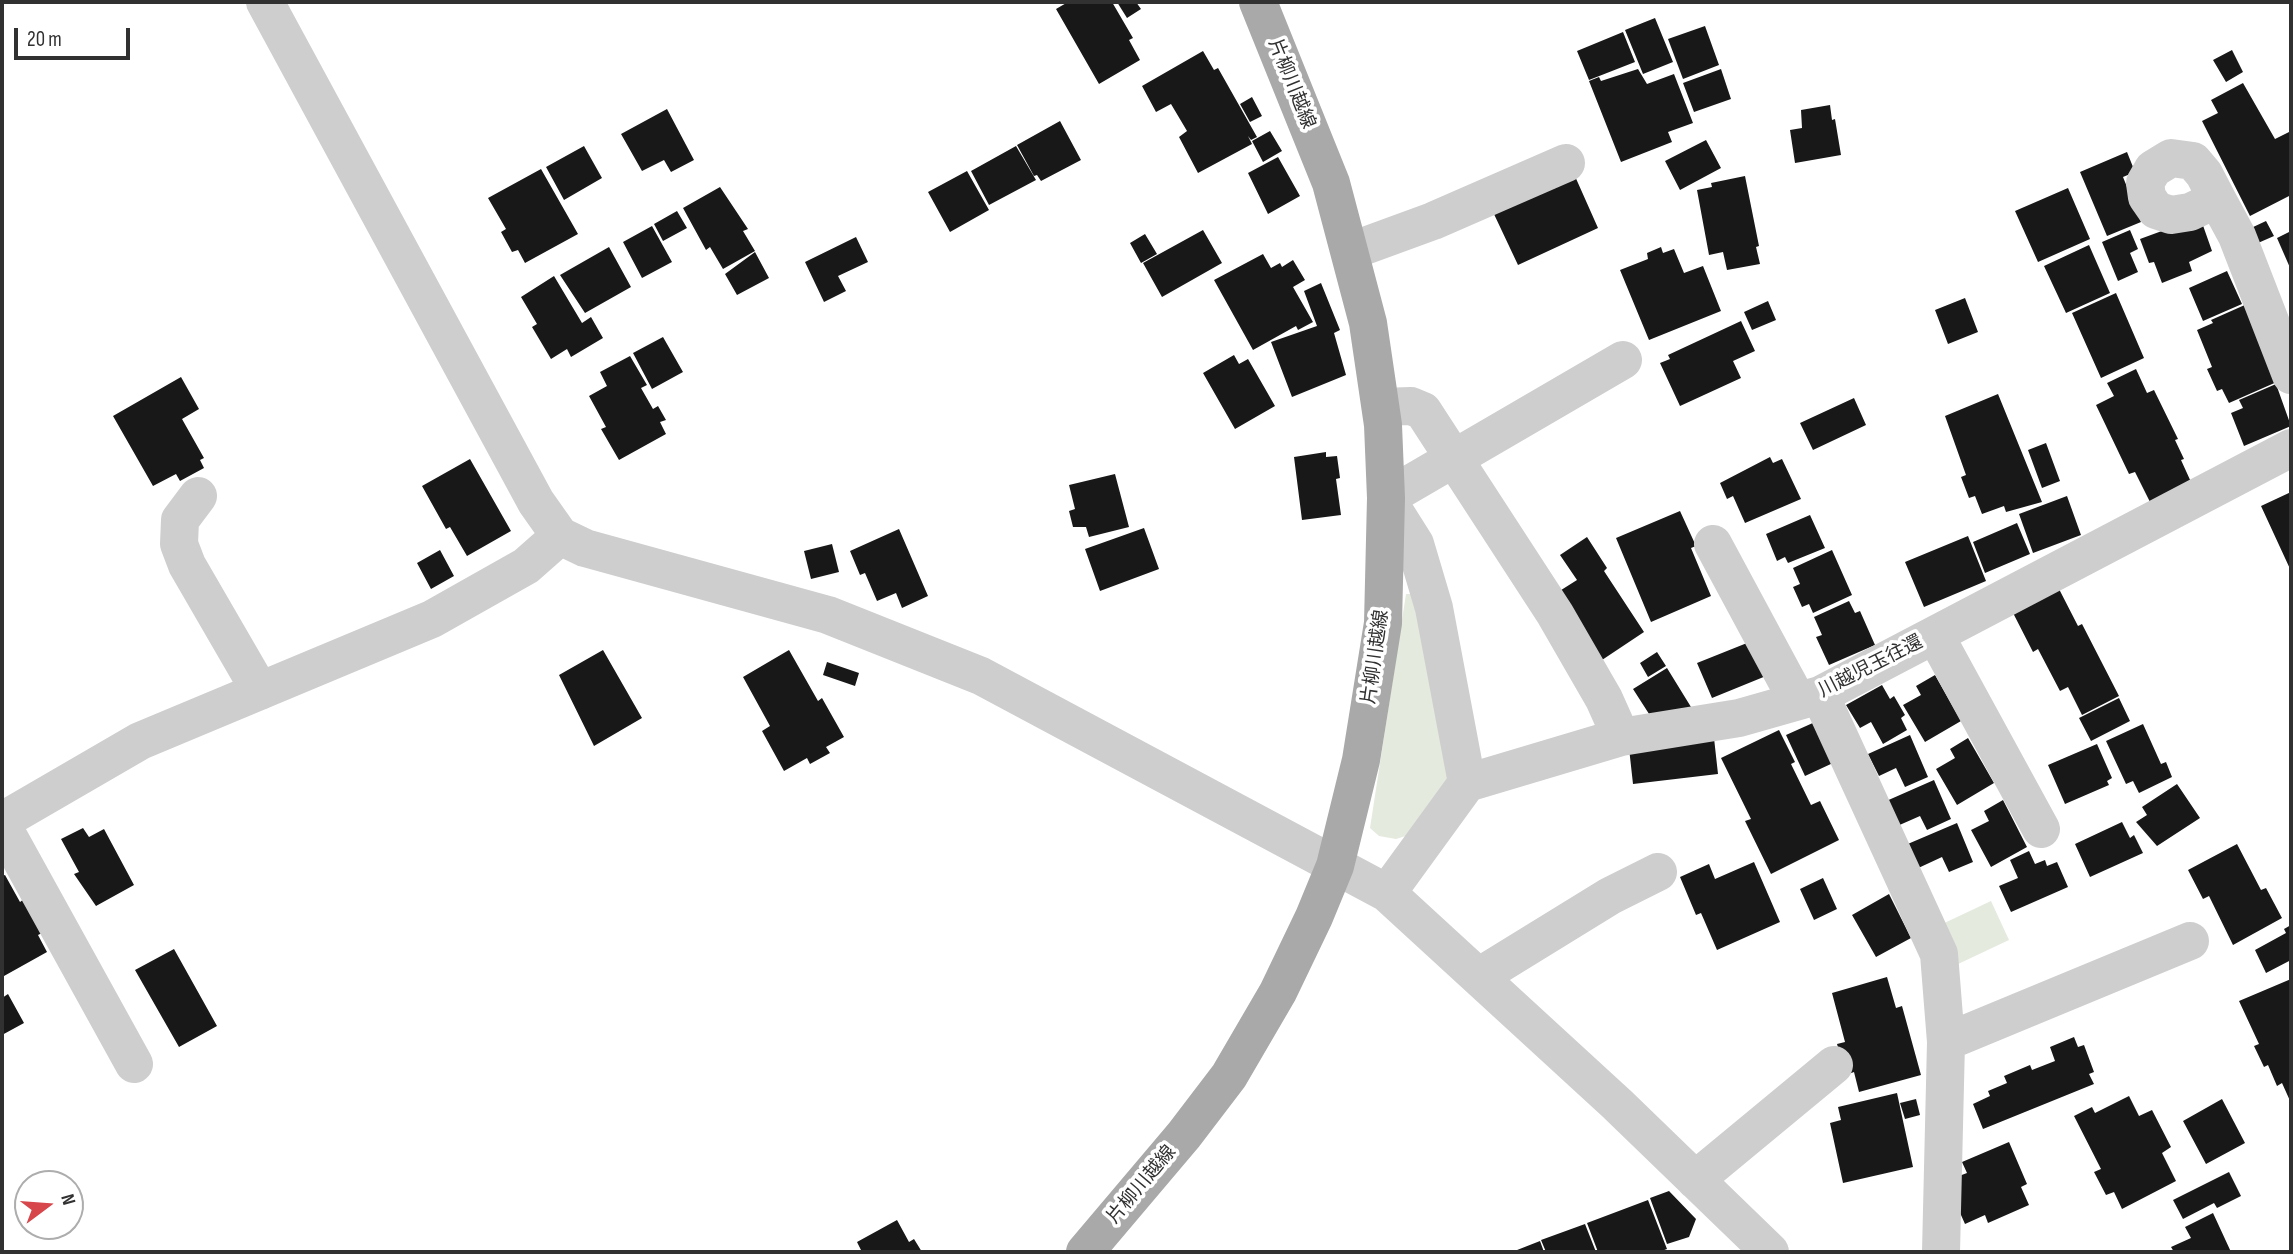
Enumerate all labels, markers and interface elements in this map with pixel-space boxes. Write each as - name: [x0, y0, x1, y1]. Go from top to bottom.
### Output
- scale bar: [18, 14, 133, 58]
- text: 20 m: [27, 27, 62, 52]
- street label: 片柳川越線: [1263, 36, 1319, 132]
- street label: 片柳川越線: [1358, 608, 1394, 706]
- street label: 川越児玉往還: [1815, 631, 1927, 703]
- street label: 片柳川越線: [1103, 1141, 1181, 1229]
- north arrow: [14, 1170, 84, 1240]
- text: N: [55, 1192, 80, 1208]

